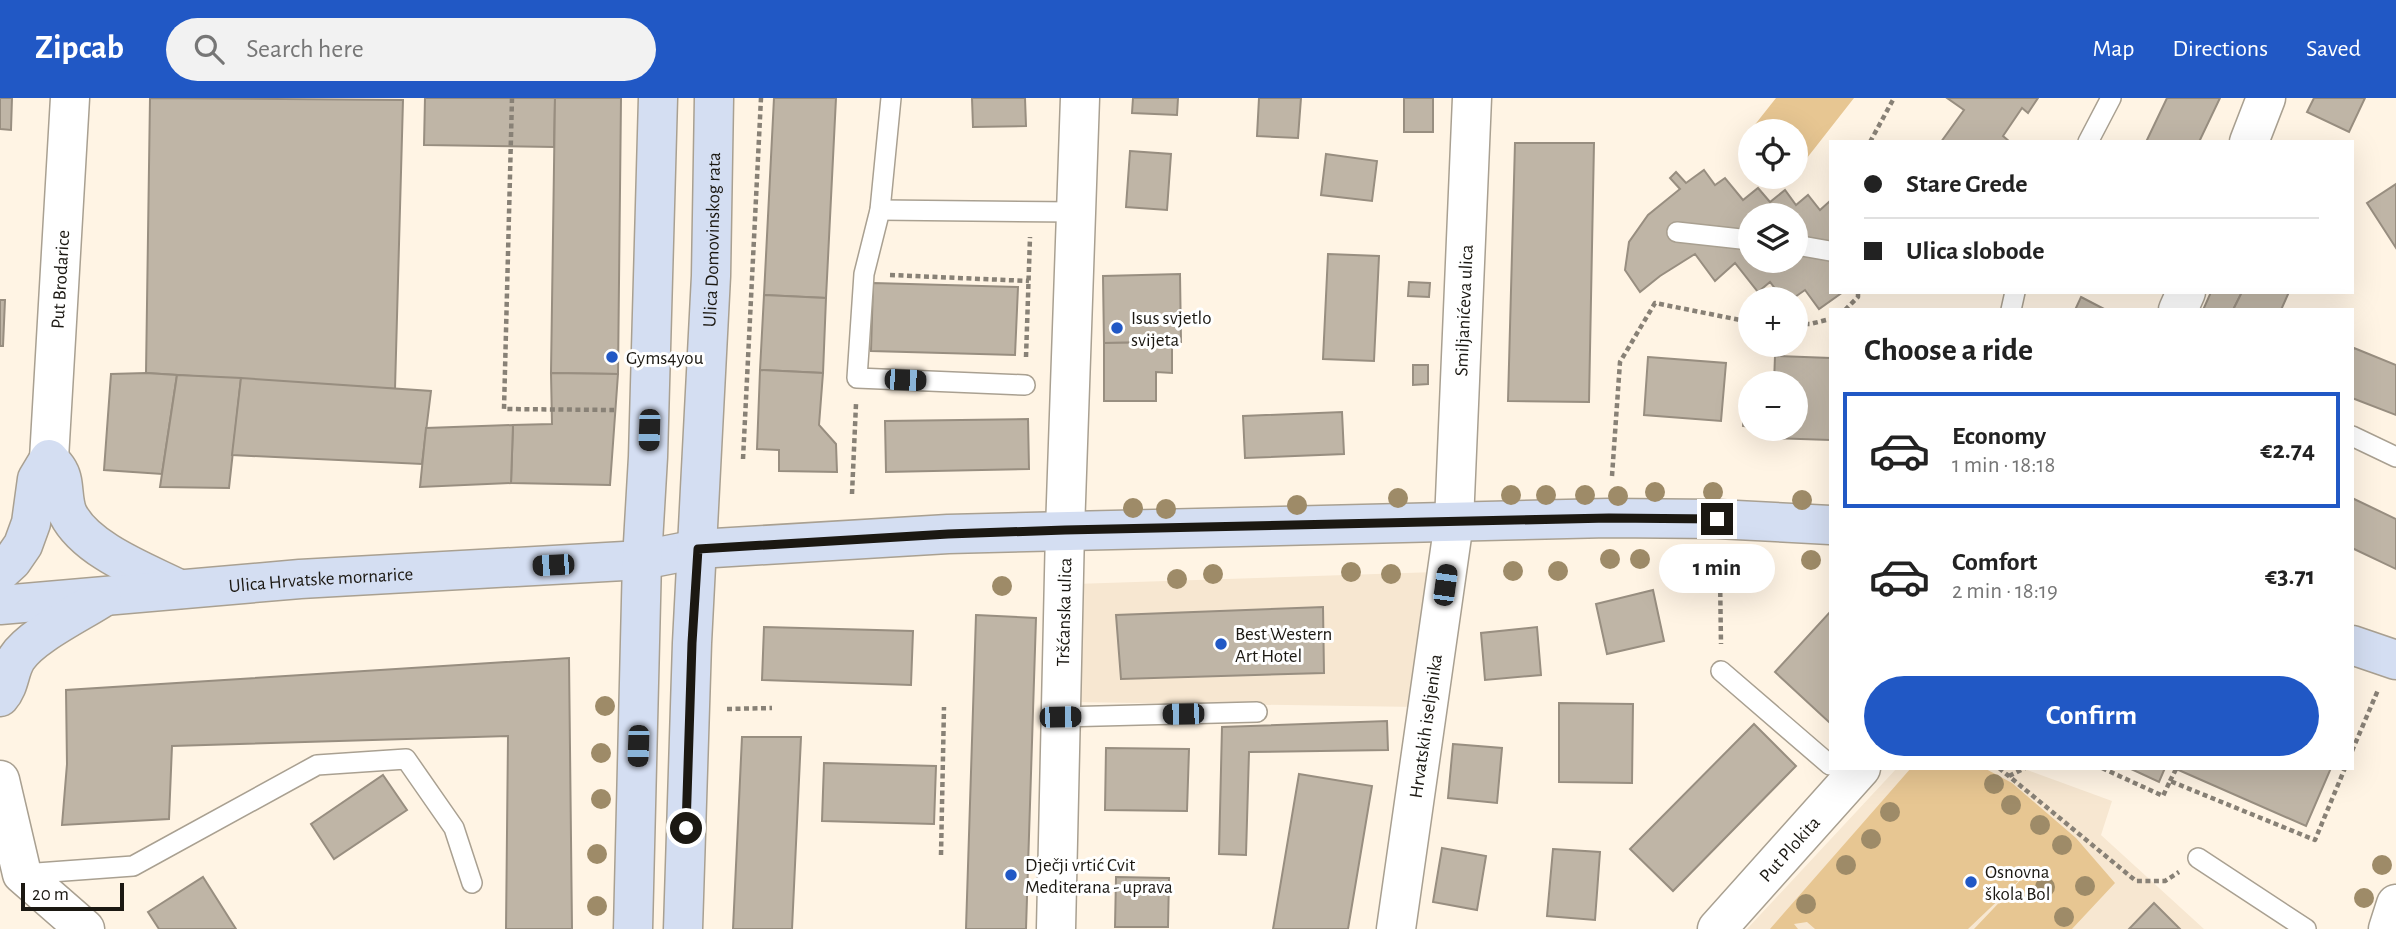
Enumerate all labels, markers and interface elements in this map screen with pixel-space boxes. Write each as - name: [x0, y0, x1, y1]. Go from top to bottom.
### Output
- search box: [166, 18, 656, 81]
- icon: search: [190, 30, 228, 68]
- text: Zipcab: [35, 32, 124, 65]
- text: Search here: [246, 36, 364, 62]
- text: Map: [2092, 37, 2134, 61]
- text: Directions: [2172, 37, 2268, 61]
- text: Saved: [2306, 37, 2361, 61]
- map controls: [1738, 119, 1808, 441]
- button: locate: [1738, 119, 1808, 189]
- street label: Ulica Domovinskog rata: [700, 152, 724, 328]
- text: Stare Grede: [1906, 171, 2028, 197]
- button: layers: [1738, 203, 1808, 273]
- street label: Put Brodarice: [49, 229, 73, 330]
- text: Ulica slobode: [1906, 238, 2044, 264]
- street label: Smiljanićeva ulica: [1452, 244, 1477, 377]
- button: +: [1738, 287, 1808, 357]
- place label: Isus svjetlo svijeta: [1131, 309, 1212, 350]
- marker: Isus svjetlo svijeta: [1109, 320, 1125, 336]
- text: Choose a ride: [1864, 334, 2033, 366]
- marker: Gyms4you: [604, 349, 620, 365]
- place label: Gyms4you: [626, 349, 704, 368]
- car: [884, 369, 927, 391]
- button: −: [1738, 371, 1808, 441]
- car: [638, 409, 661, 451]
- icon: car: [1868, 419, 1931, 482]
- text: Economy: [1952, 423, 2046, 449]
- text: €2.74: [2260, 437, 2315, 463]
- text: 1 min · 18:18: [1952, 454, 2055, 477]
- route end: [1701, 503, 1733, 535]
- callout: 1 min: [1659, 544, 1775, 592]
- icon: car: [1868, 545, 1931, 608]
- text: Comfort: [1952, 549, 2037, 575]
- car: [532, 553, 575, 577]
- street label: Tršćanska ulica: [1054, 557, 1075, 667]
- text: 1 min: [1693, 557, 1741, 580]
- car: [1432, 563, 1459, 607]
- text: €3.71: [2265, 563, 2315, 589]
- street label: Ulica Hrvatske mornarice: [228, 565, 414, 596]
- text: 2 min · 18:19: [1952, 580, 2058, 603]
- place label: Best Western Art Hotel: [1235, 625, 1332, 666]
- marker: Best Western Art Hotel: [1213, 636, 1229, 652]
- street label: Hrvatskih iseljenika: [1407, 653, 1446, 800]
- button: Confirm: [1864, 676, 2319, 756]
- car: [1162, 703, 1205, 725]
- car: [1039, 706, 1082, 728]
- car: [627, 725, 650, 767]
- route start: [670, 812, 702, 844]
- street label: Put Plokita: [1756, 813, 1824, 886]
- place label: Dječji vrtić Cvit Mediterana - uprava: [1025, 856, 1173, 897]
- place label: Osnovna škola Bol: [1985, 863, 2050, 904]
- marker: Dječji vrtić Cvit Mediterana - uprava: [1003, 867, 1019, 883]
- marker: Osnovna škola Bol: [1963, 874, 1979, 890]
- scale bar: [21, 880, 124, 912]
- text: 20 m: [32, 885, 69, 904]

